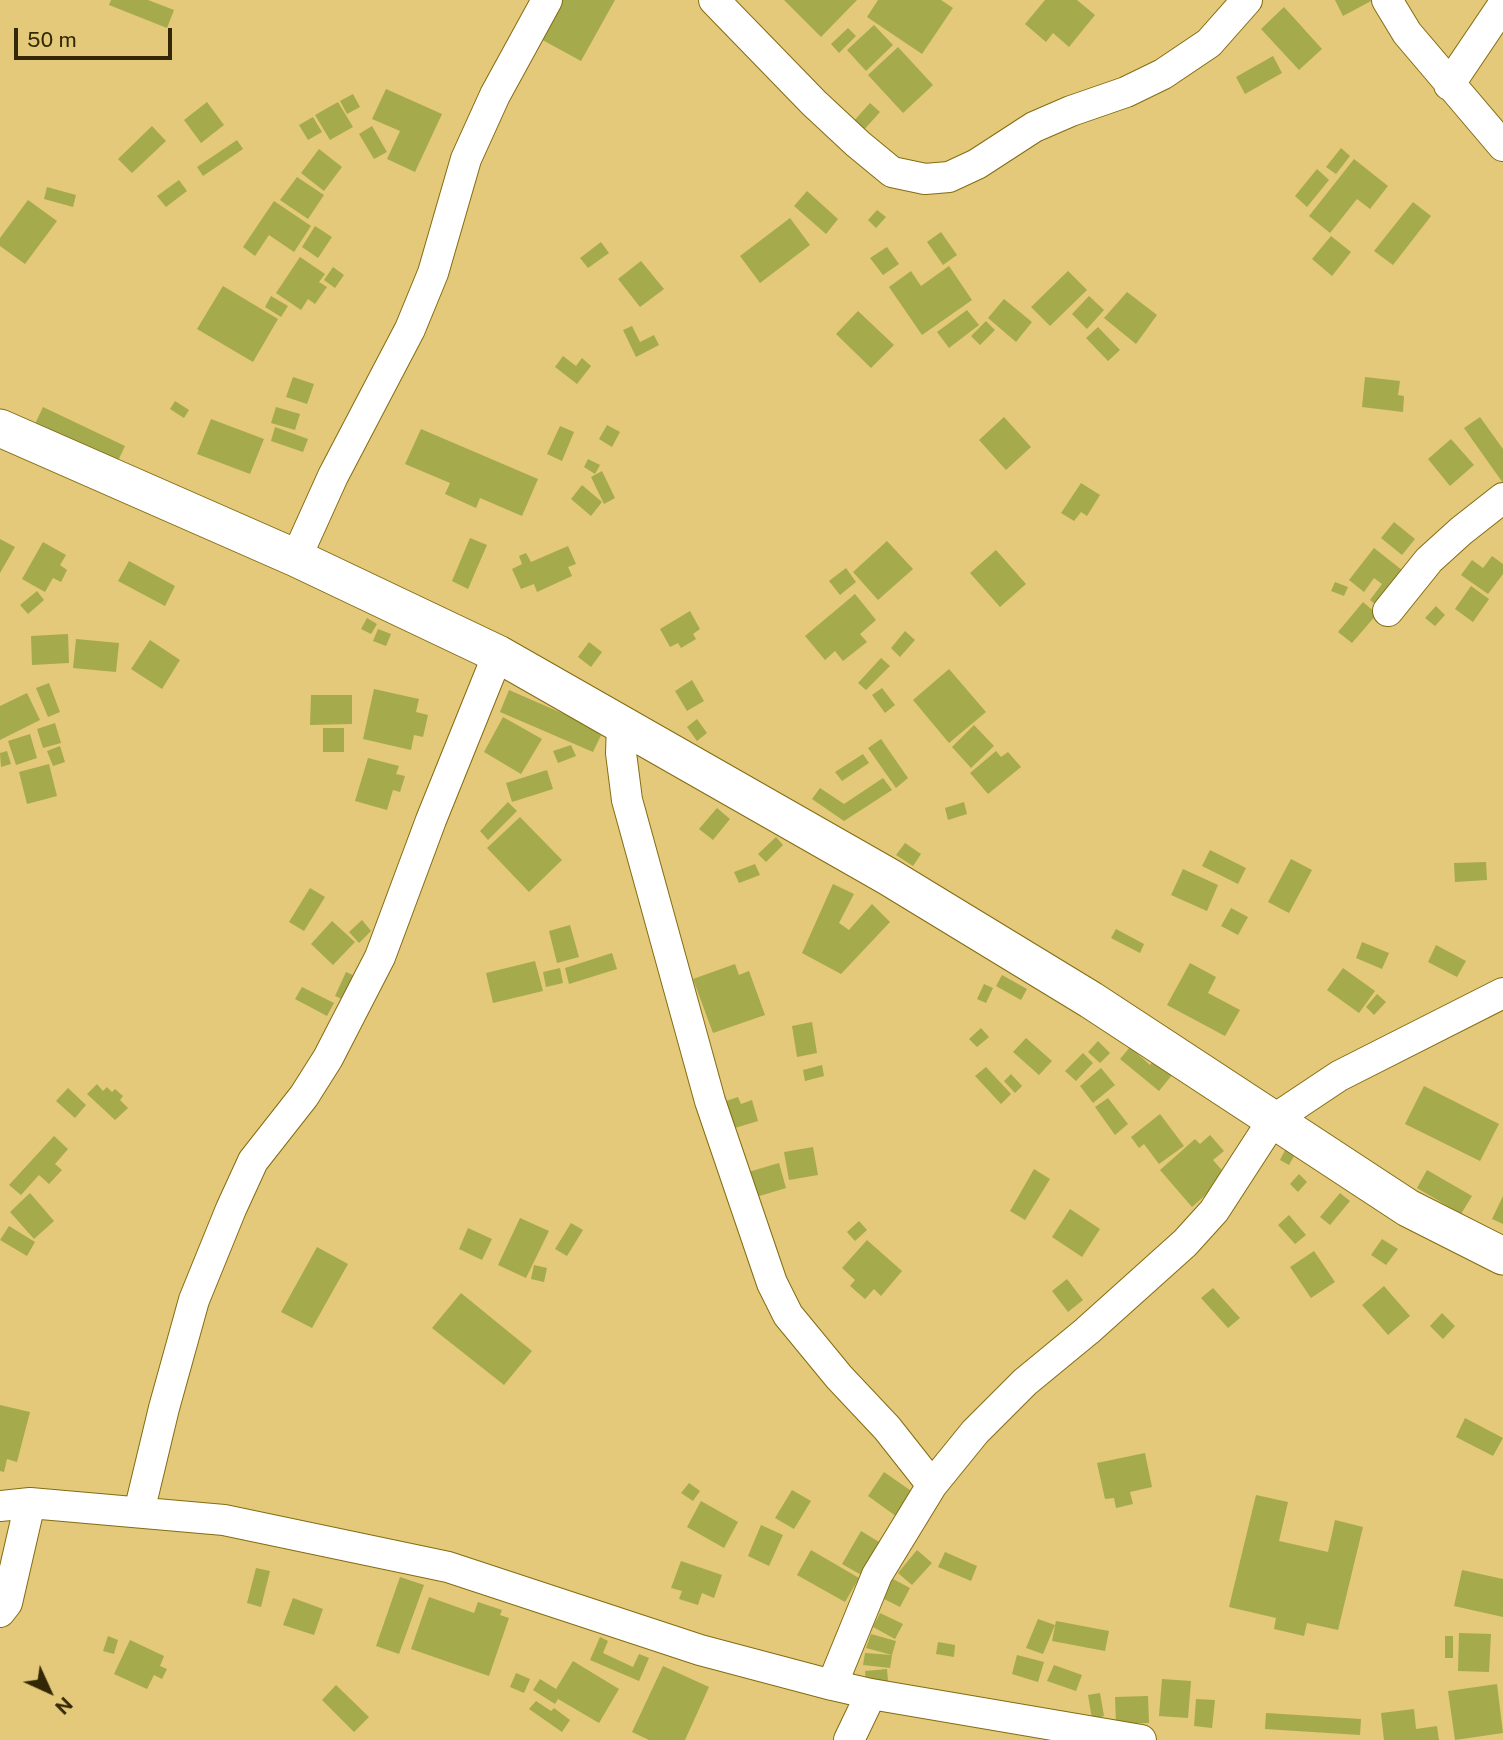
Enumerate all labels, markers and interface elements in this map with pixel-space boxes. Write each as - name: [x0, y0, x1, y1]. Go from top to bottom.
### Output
- scale bar: [18, 14, 175, 58]
- text: 50 m: [27, 27, 77, 52]
- north arrow: [14, 1656, 84, 1726]
- text: N: [51, 1693, 77, 1719]

